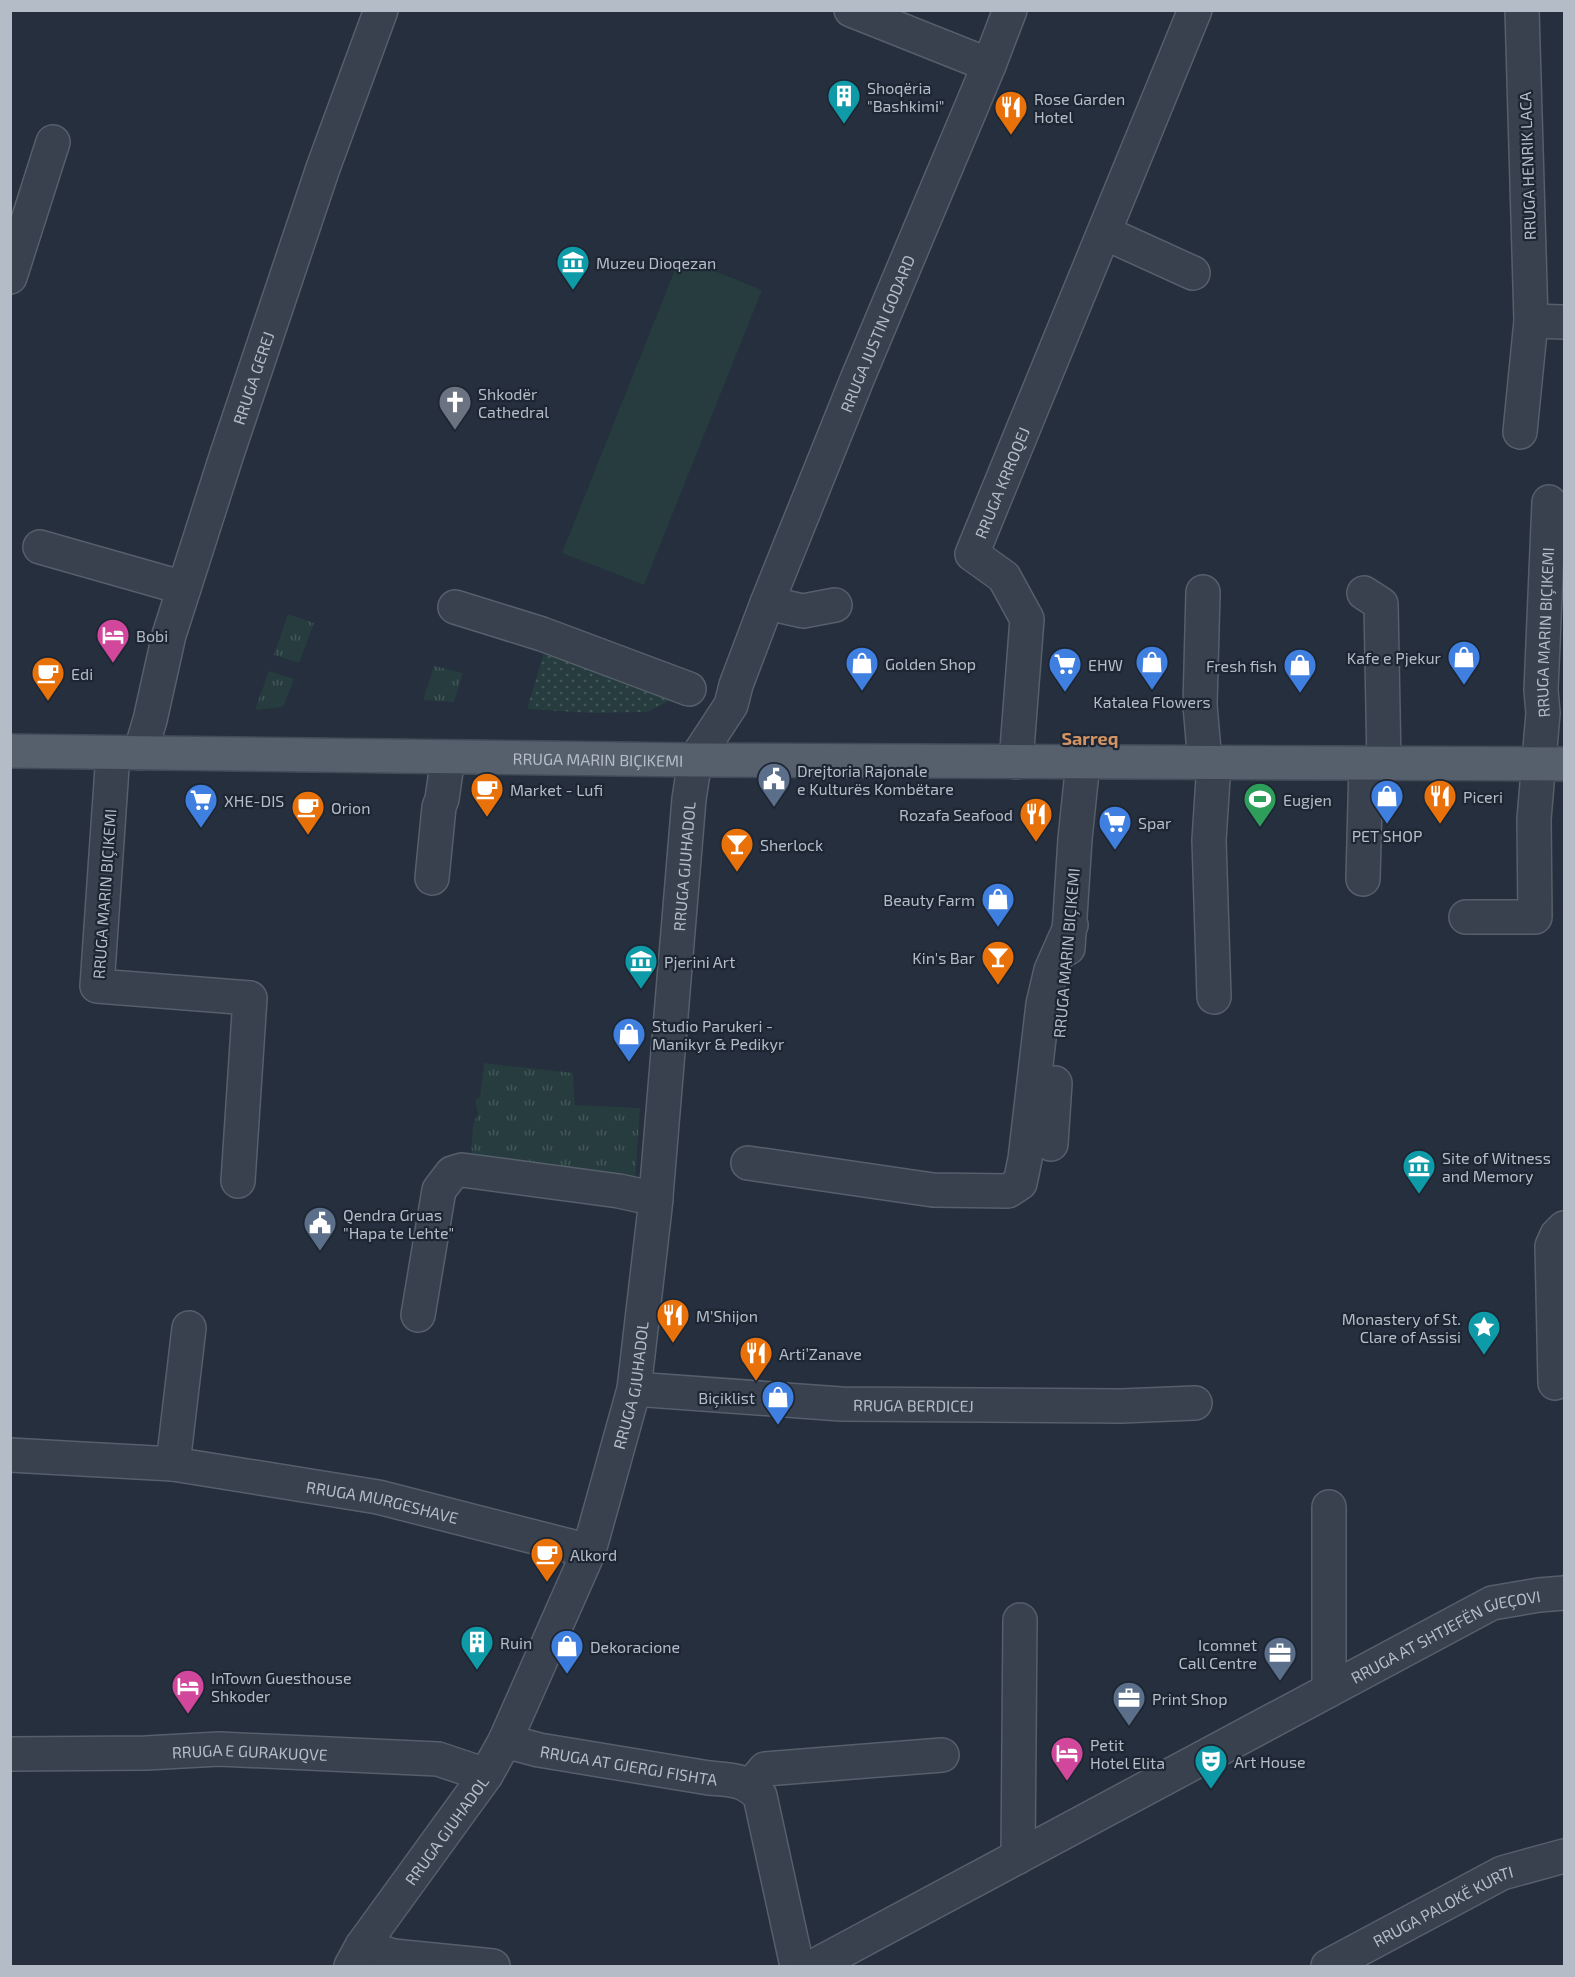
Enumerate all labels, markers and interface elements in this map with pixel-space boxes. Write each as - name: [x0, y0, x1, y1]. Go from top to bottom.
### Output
- building icon: Shoqëria "Bashkimi": [826, 78, 862, 125]
- place label: Shoqëria "Bashkimi": [867, 78, 945, 115]
- restaurant icon: Rose Garden Hotel: [993, 89, 1029, 136]
- place label: Rose Garden Hotel: [1034, 89, 1125, 126]
- street label: RRUGA HENRIK LACA: [1515, 91, 1539, 241]
- museum icon: Muzeu Dioqezan: [555, 244, 591, 291]
- street label: RRUGA JUSTIN GODARD: [835, 252, 918, 415]
- place label: Muzeu Dioqezan: [596, 253, 716, 272]
- street label: RRUGA GEREJ: [228, 329, 277, 427]
- church icon: Shkodër Cathedral: [437, 384, 473, 431]
- place label: Shkodër Cathedral: [478, 384, 549, 421]
- street label: RRUGA KRROQEJ: [970, 424, 1033, 541]
- street label: RRUGA MARIN BIÇIKEMI: [1531, 547, 1557, 719]
- hotel icon: Bobi: [95, 617, 131, 664]
- place label: Bobi: [136, 626, 168, 645]
- shop icon: Kafe e Pjekur: [1446, 639, 1482, 686]
- shop icon: Katalea Flowers: [1134, 644, 1170, 691]
- shop icon: Golden Shop: [844, 645, 880, 692]
- supermarket icon: EHW: [1047, 646, 1083, 693]
- shop icon: Fresh fish: [1282, 647, 1318, 694]
- place label: Kafe e Pjekur: [1347, 648, 1442, 668]
- place label: Golden Shop: [885, 654, 976, 673]
- cafe icon: Edi: [30, 655, 66, 702]
- place label: EHW: [1088, 655, 1123, 674]
- place label: Fresh fish: [1206, 656, 1277, 675]
- place label: Edi: [71, 664, 93, 683]
- place label: Katalea Flowers: [1093, 692, 1211, 711]
- district label: Sarreq: [1062, 727, 1118, 749]
- street label: RRUGA MARIN BIÇIKEMI: [513, 748, 683, 770]
- public building icon: Drejtoria Rajonale e Kulturës Kombëtare: [756, 761, 792, 808]
- place label: Drejtoria Rajonale e Kulturës Kombëtare: [797, 761, 954, 798]
- cafe icon: Market - Lufi: [469, 771, 505, 818]
- shop icon: PET SHOP: [1369, 778, 1405, 825]
- restaurant icon: Piceri: [1422, 778, 1458, 825]
- place label: Market - Lufi: [510, 780, 603, 799]
- sports icon: Eugjen: [1242, 781, 1278, 828]
- supermarket icon: XHE-DIS: [183, 782, 219, 829]
- place label: Piceri: [1463, 787, 1503, 806]
- cafe icon: Orion: [290, 789, 326, 836]
- place label: Eugjen: [1283, 790, 1332, 810]
- place label: XHE-DIS: [224, 791, 284, 810]
- restaurant icon: Rozafa Seafood: [1018, 796, 1054, 843]
- place label: Orion: [331, 798, 370, 817]
- street label: RRUGA GJUHADOL: [669, 801, 698, 932]
- supermarket icon: Spar: [1097, 804, 1133, 851]
- place label: Rozafa Seafood: [899, 805, 1013, 824]
- street label: RRUGA MARIN BIÇIKEMI: [89, 808, 120, 980]
- place label: Spar: [1138, 813, 1172, 832]
- bar icon: Sherlock: [719, 826, 755, 873]
- place label: PET SHOP: [1352, 826, 1422, 845]
- place label: Sherlock: [760, 835, 823, 854]
- street label: RRUGA MARIN BIÇIKEMI: [1049, 867, 1084, 1039]
- shop icon: Beauty Farm: [980, 881, 1016, 928]
- place label: Beauty Farm: [883, 890, 975, 909]
- bar icon: Kin's Bar: [980, 939, 1016, 986]
- museum icon: Pjerini Art: [623, 943, 659, 990]
- place label: Kin's Bar: [912, 948, 976, 967]
- place label: Pjerini Art: [664, 952, 735, 972]
- shop icon: Studio Parukeri - Manikyr & Pedikyr: [611, 1016, 647, 1063]
- place label: Studio Parukeri - Manikyr & Pedikyr: [652, 1016, 785, 1053]
- museum icon: Site of Witness and Memory: [1401, 1148, 1437, 1195]
- place label: Site of Witness and Memory: [1442, 1148, 1551, 1185]
- public building icon: Qendra Gruas "Hapa te Lehte": [302, 1205, 338, 1252]
- place label: Qendra Gruas "Hapa te Lehte": [343, 1205, 454, 1242]
- restaurant icon: M'Shijon: [655, 1297, 691, 1344]
- place label: M'Shijon: [696, 1306, 758, 1326]
- place label: Monastery of St. Clare of Assisi: [1342, 1309, 1461, 1346]
- place icon: Monastery of St. Clare of Assisi: [1466, 1309, 1502, 1356]
- street label: RRUGA GJUHADOL: [608, 1320, 651, 1451]
- restaurant icon: Arti’Zanave: [738, 1335, 774, 1382]
- place label: Arti’Zanave: [779, 1344, 862, 1363]
- shop icon: Biçiklist: [760, 1379, 796, 1426]
- place label: Biçiklist: [698, 1388, 755, 1408]
- street label: RRUGA BERDICEJ: [853, 1395, 974, 1414]
- street label: RRUGA MURGESHAVE: [305, 1476, 460, 1527]
- cafe icon: Alkord: [529, 1536, 565, 1583]
- place label: Alkord: [570, 1545, 617, 1564]
- street label: RRUGA AT SHTJEFËN GJEÇOVI: [1347, 1585, 1542, 1686]
- building icon: Ruin: [459, 1624, 495, 1671]
- shop icon: Dekoracione: [549, 1628, 585, 1675]
- place label: Ruin: [500, 1633, 532, 1652]
- place label: Icomnet Call Centre: [1179, 1635, 1257, 1672]
- office icon: Icomnet Call Centre: [1262, 1635, 1298, 1682]
- place label: Dekoracione: [590, 1637, 680, 1656]
- hotel icon: InTown Guesthouse Shkoder: [170, 1668, 206, 1715]
- place label: InTown Guesthouse Shkoder: [211, 1668, 352, 1705]
- office icon: Print Shop: [1111, 1680, 1147, 1727]
- place label: Print Shop: [1152, 1689, 1227, 1708]
- hotel icon: Petit Hotel Elita: [1049, 1735, 1085, 1782]
- place label: Petit Hotel Elita: [1090, 1735, 1165, 1772]
- street label: RRUGA E GURAKUQVE: [171, 1739, 328, 1764]
- street label: RRUGA AT GJERGJ FISHTA: [539, 1741, 718, 1788]
- theatre icon: Art House: [1193, 1743, 1229, 1790]
- place label: Art House: [1234, 1752, 1306, 1771]
- street label: RRUGA GJUHADOL: [400, 1772, 492, 1888]
- street label: RRUGA PALOKË KURTI: [1369, 1861, 1515, 1950]

